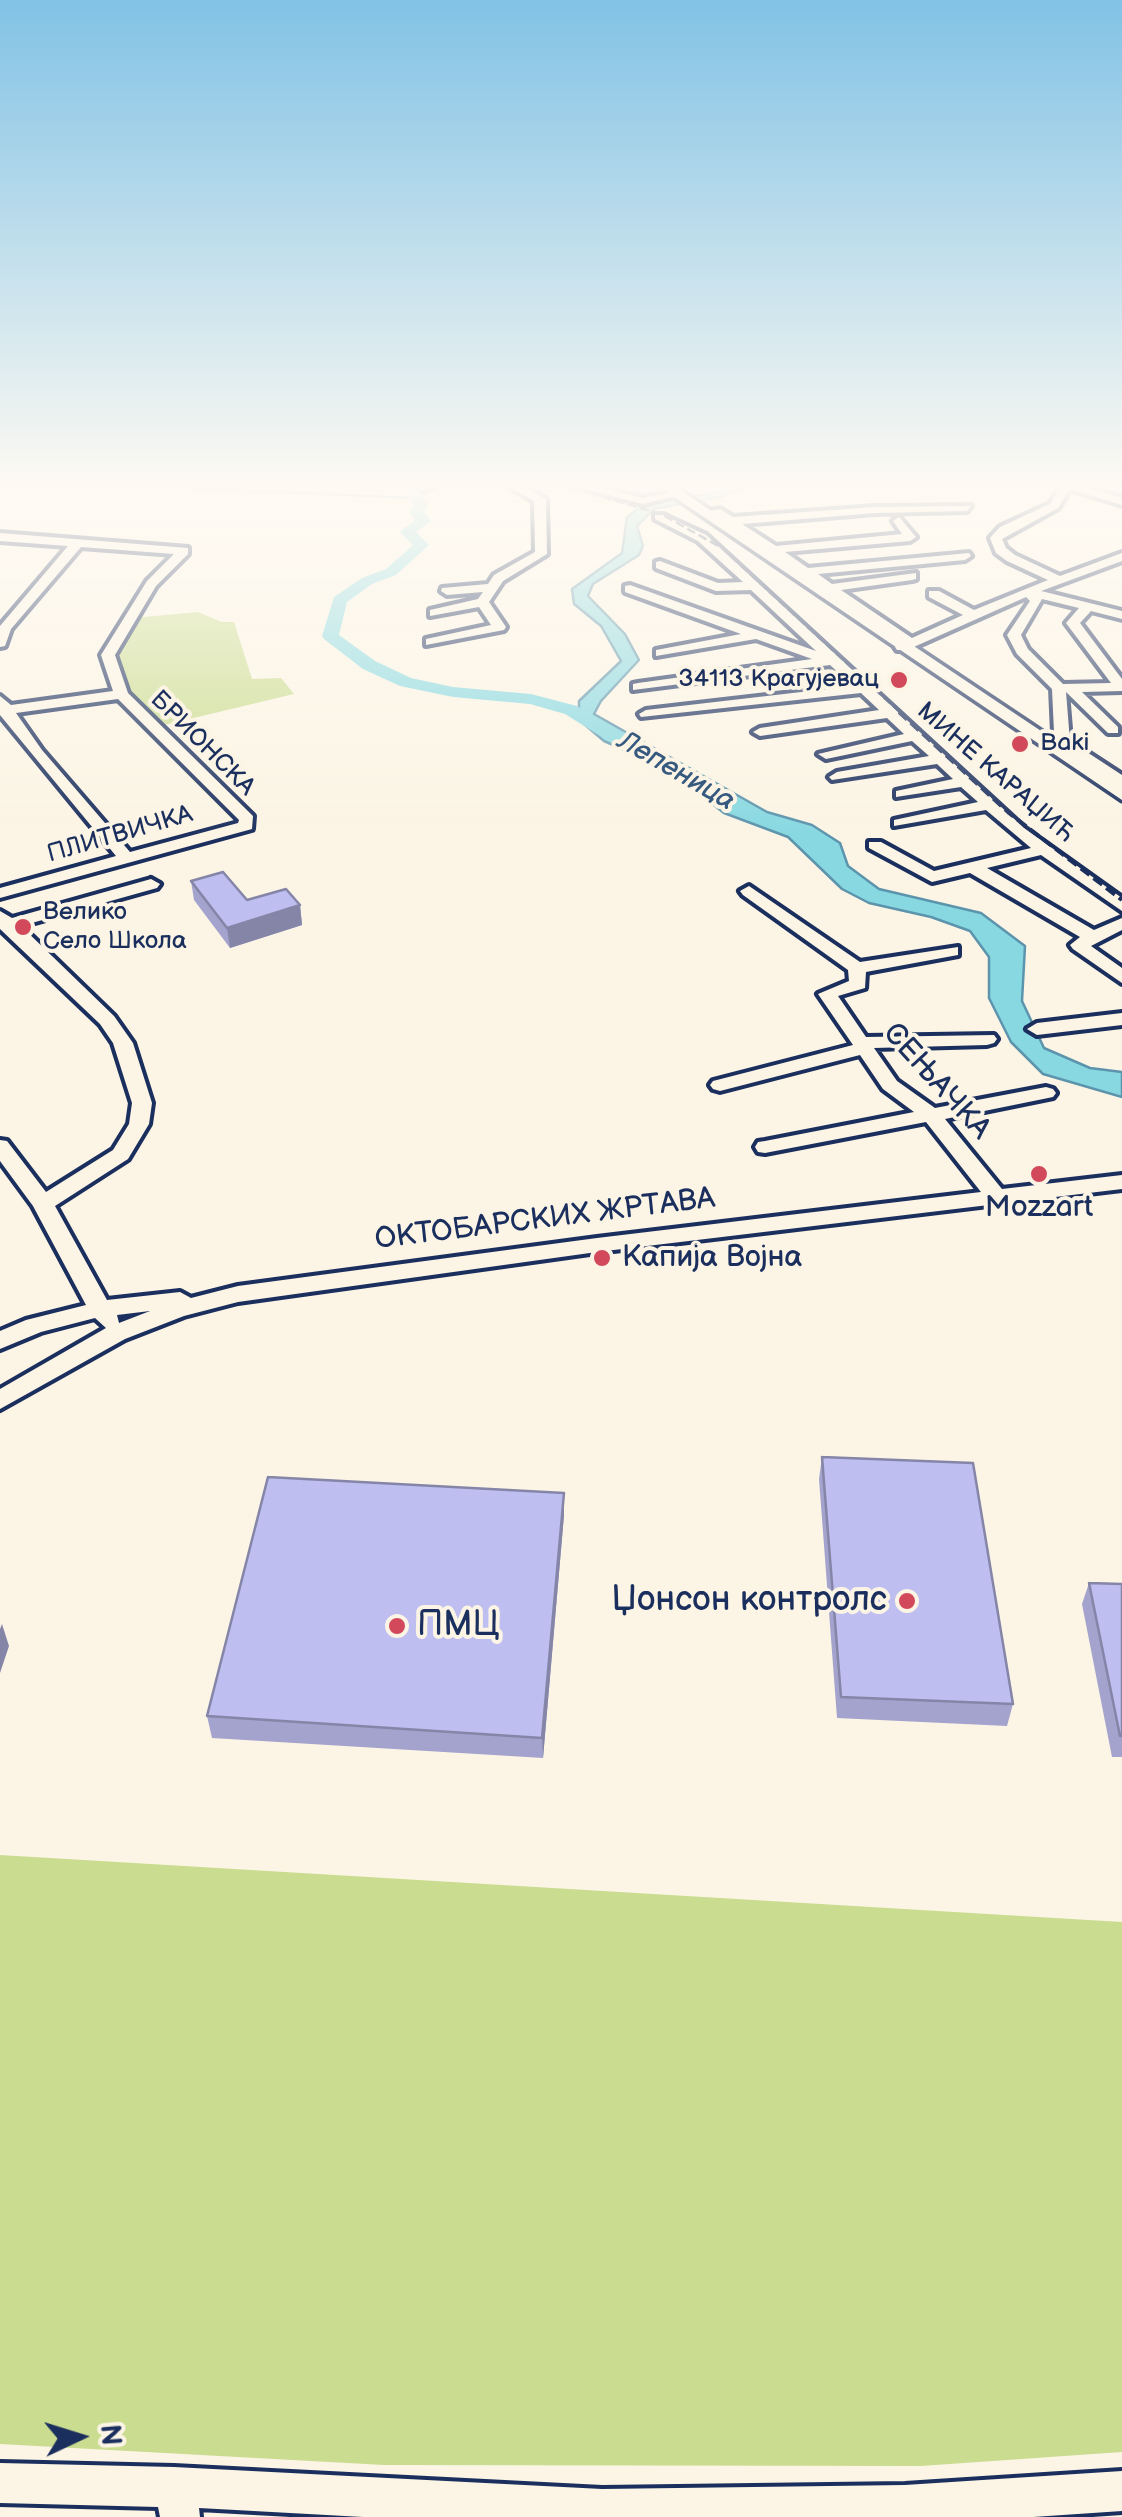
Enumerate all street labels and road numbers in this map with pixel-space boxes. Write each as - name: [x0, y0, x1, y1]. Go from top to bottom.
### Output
- street label: БРИОНСКА: [143, 685, 261, 803]
- street label: МИНЕ КАРАЏИЋ: [910, 697, 1080, 849]
- street label: ПЛИТВИЧКА: [44, 800, 196, 870]
- street label: СЕЊАЧКА: [874, 1016, 998, 1148]
- street label: ОКТОБАРСКИХ ЖРТАВА: [373, 1181, 717, 1259]

